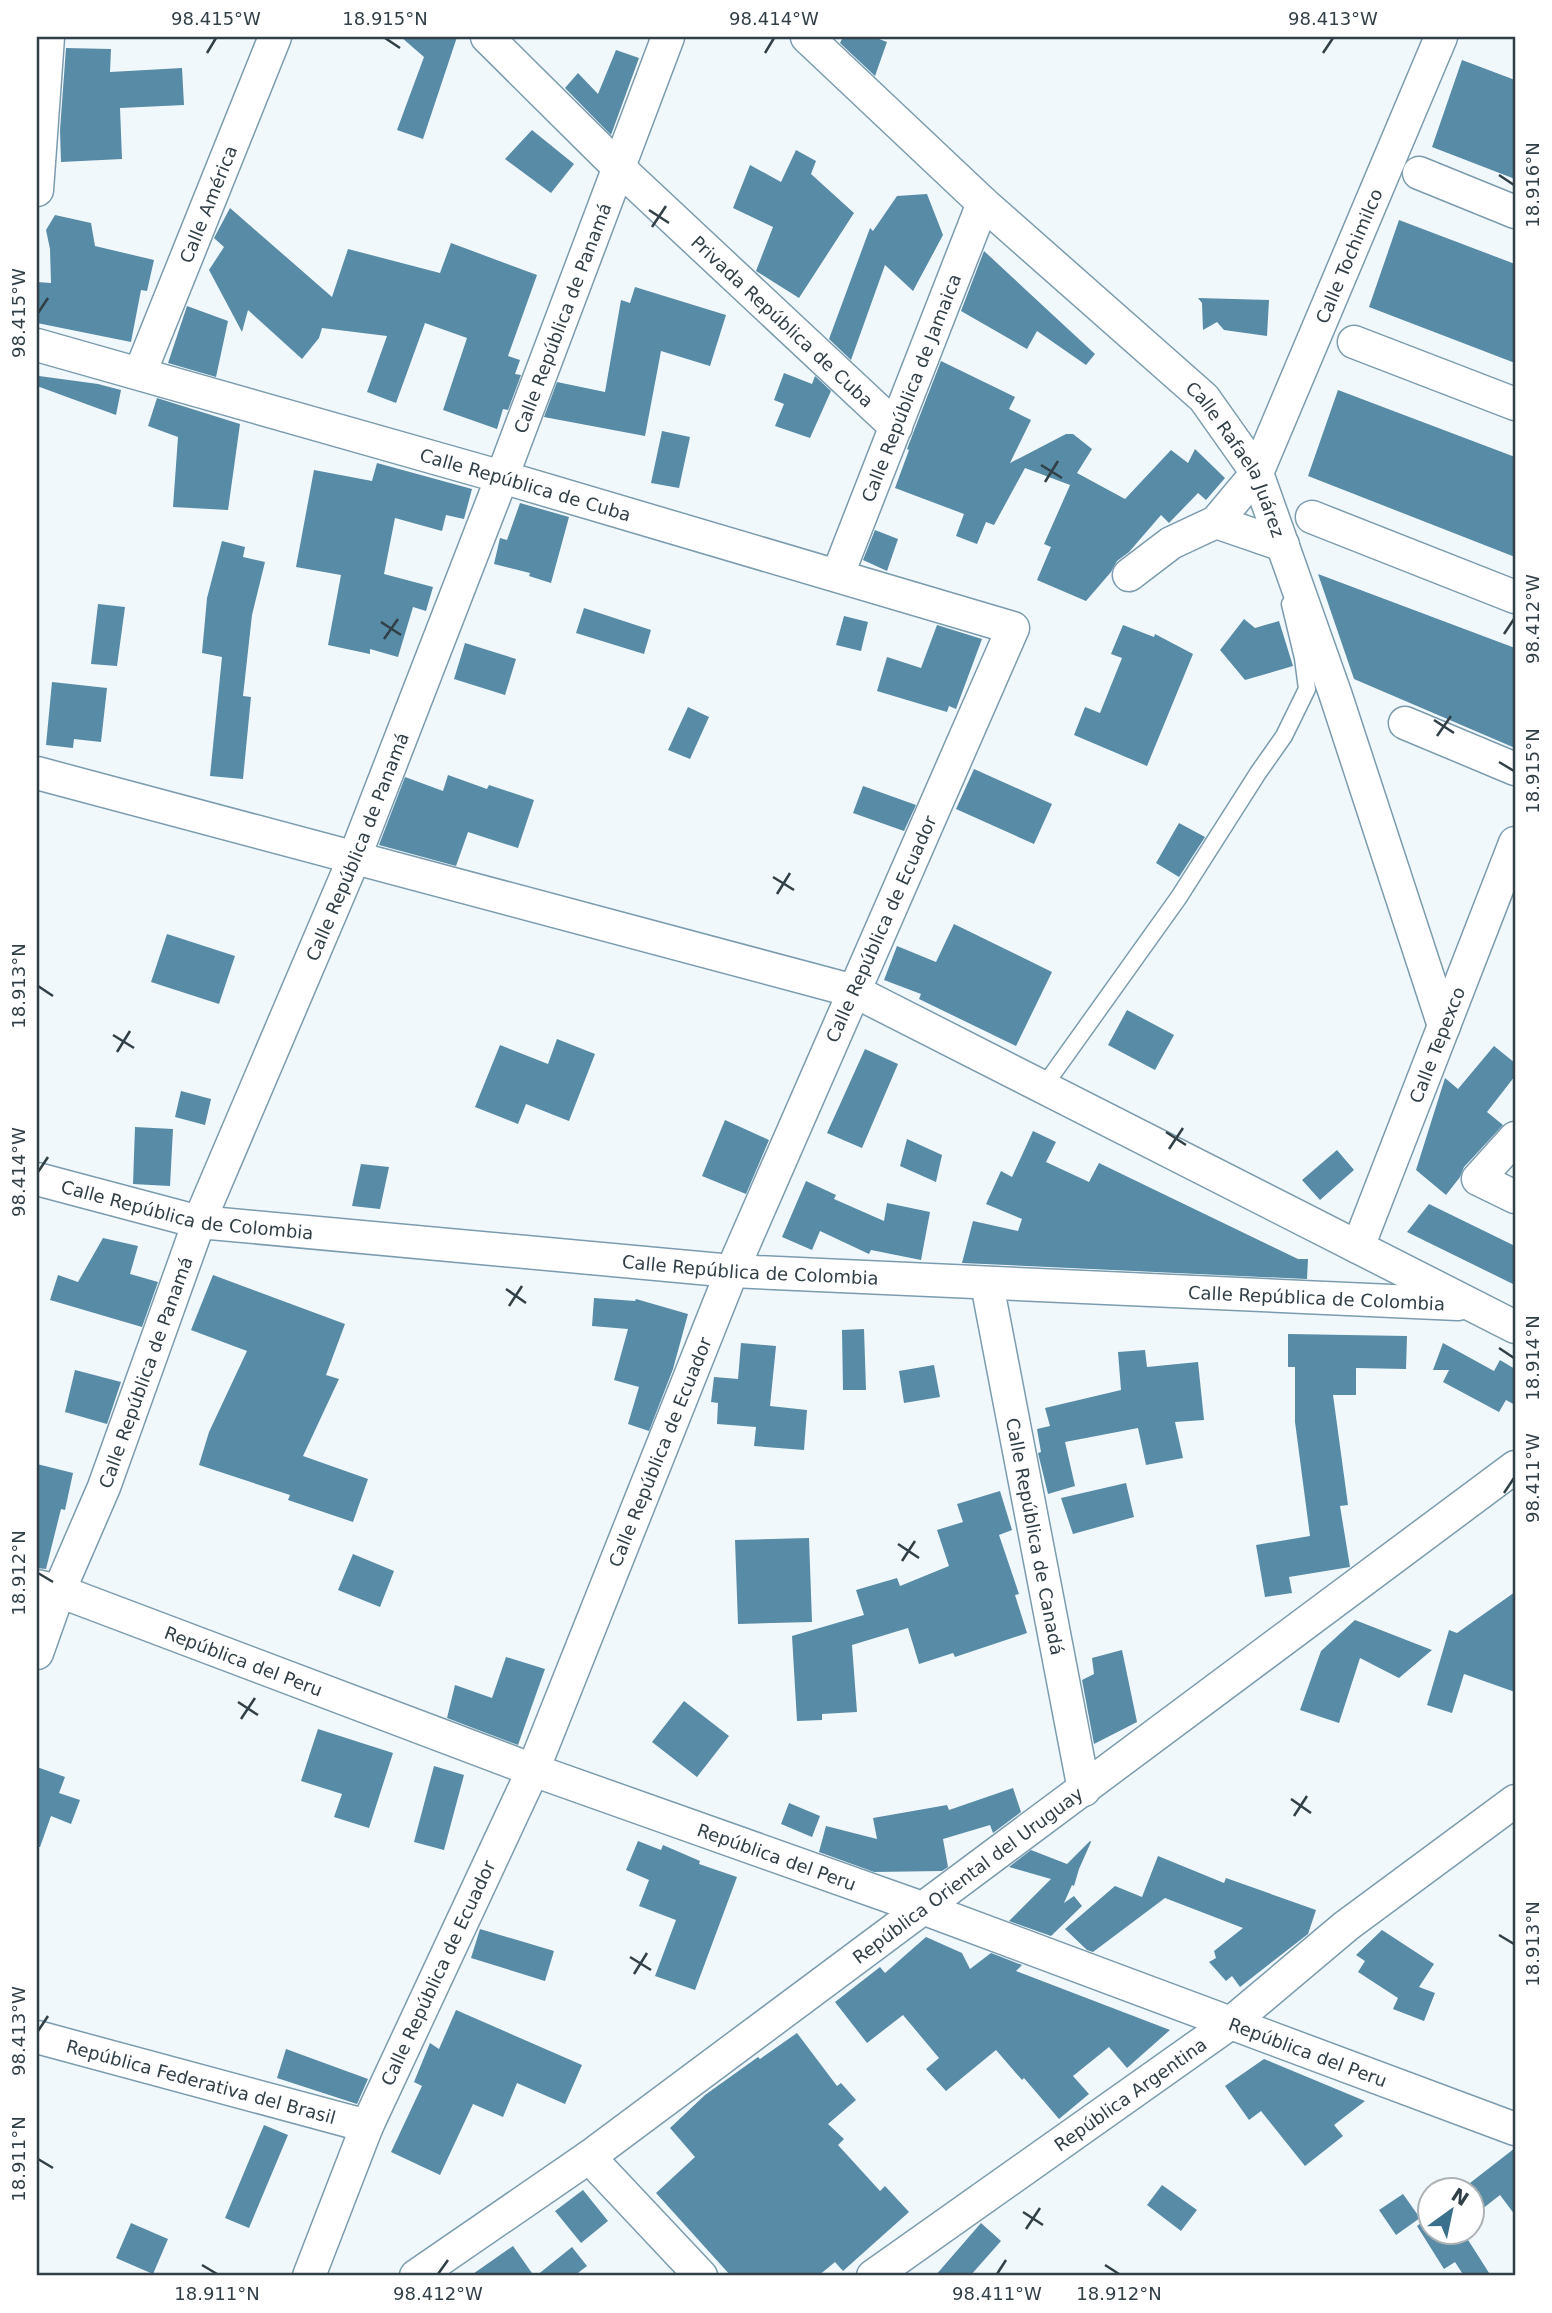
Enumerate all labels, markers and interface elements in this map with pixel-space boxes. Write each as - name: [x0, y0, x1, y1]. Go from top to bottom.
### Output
- text: 98.415°W: [171, 8, 261, 29]
- text: 18.915°N: [342, 8, 428, 29]
- text: 98.414°W: [729, 8, 819, 29]
- text: 98.413°W: [1288, 8, 1378, 29]
- street label: Calle América: [175, 142, 241, 266]
- text: 18.916°N: [1522, 142, 1543, 228]
- street label: Calle Tochimilco: [1311, 185, 1386, 326]
- street label: Calle República de Panamá: [509, 200, 615, 436]
- street label: Privada República de Cuba: [687, 231, 878, 411]
- text: 98.415°W: [8, 268, 29, 358]
- street label: Calle República de Jamaica: [857, 271, 965, 505]
- street label: Calle Rafaela Juárez: [1182, 377, 1289, 540]
- street label: Calle República de Cuba: [418, 444, 634, 525]
- text: 98.412°W: [1522, 574, 1543, 664]
- text: 18.915°N: [1522, 728, 1543, 814]
- street label: Calle República de Panamá: [301, 729, 412, 964]
- street label: Calle República de Ecuador: [821, 812, 941, 1046]
- text: 18.913°N: [8, 943, 29, 1029]
- street label: Calle Tepexco: [1405, 984, 1469, 1106]
- text: 98.414°W: [8, 1127, 29, 1217]
- street label: Calle República de Colombia: [59, 1175, 314, 1243]
- street label: Calle República de Colombia: [621, 1250, 879, 1288]
- street label: Calle República de Panamá: [94, 1254, 196, 1491]
- street label: Calle República de Colombia: [1188, 1281, 1445, 1314]
- text: 18.914°N: [1522, 1315, 1543, 1401]
- street label: Calle República de Ecuador: [604, 1334, 716, 1570]
- street label: Calle República de Canadá: [1002, 1416, 1068, 1657]
- text: 98.411°W: [1522, 1433, 1543, 1523]
- text: 18.912°N: [8, 1530, 29, 1616]
- street label: República del Peru: [162, 1621, 326, 1700]
- street label: República Oriental del Uruguay: [848, 1782, 1087, 1967]
- street label: República del Peru: [695, 1819, 859, 1894]
- street label: Calle República de Ecuador: [377, 1857, 500, 2089]
- text: 18.913°N: [1522, 1901, 1543, 1987]
- text: 98.413°W: [8, 1986, 29, 2076]
- street label: República del Peru: [1226, 2013, 1390, 2091]
- street label: República Argentina: [1050, 2033, 1210, 2155]
- street label: República Federativa del Brasil: [64, 2035, 338, 2128]
- text: 18.911°N: [8, 2116, 29, 2202]
- north arrow: [1416, 2176, 1486, 2246]
- text: N: [1448, 2183, 1473, 2210]
- text: 18.911°N: [174, 2283, 260, 2304]
- text: 98.412°W: [393, 2283, 483, 2304]
- text: 98.411°W: [952, 2283, 1042, 2304]
- text: 18.912°N: [1076, 2283, 1162, 2304]

